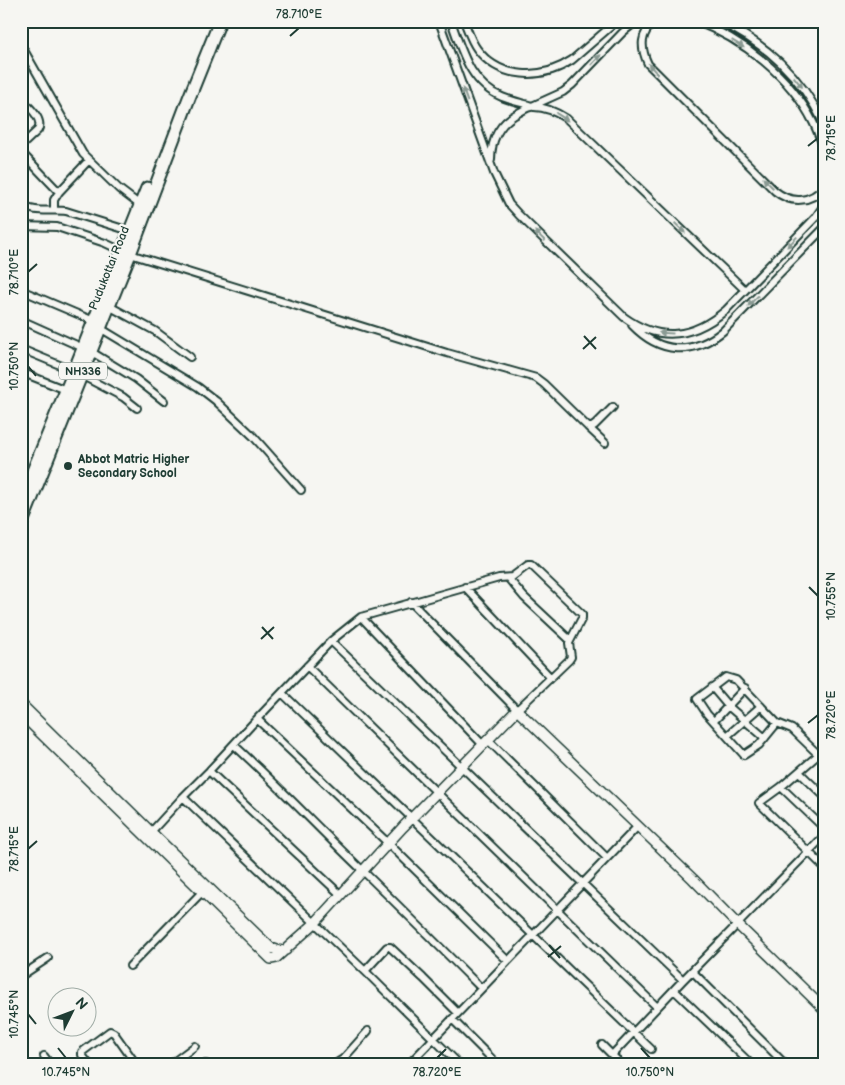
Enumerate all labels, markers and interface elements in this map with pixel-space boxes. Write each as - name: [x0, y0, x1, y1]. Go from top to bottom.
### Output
- text: 78.710°E: [276, 7, 322, 22]
- one-way arrow: [732, 39, 745, 49]
- one-way arrow: [590, 54, 602, 66]
- one-way arrow: [647, 62, 658, 75]
- one-way arrow: [793, 75, 804, 88]
- one-way arrow: [461, 87, 468, 102]
- one-way arrow: [555, 112, 568, 122]
- text: 78.715°E: [824, 115, 839, 161]
- one-way arrow: [762, 177, 774, 189]
- one-way arrow: [674, 222, 686, 234]
- street label: Pudukottai Road: [86, 224, 133, 312]
- one-way arrow: [534, 230, 546, 242]
- one-way arrow: [787, 235, 799, 247]
- text: 78.710°E: [7, 249, 22, 295]
- one-way arrow: [747, 294, 759, 306]
- one-way arrow: [657, 329, 673, 337]
- text: 10.750°N: [7, 342, 22, 390]
- road number: NH336: [59, 362, 107, 380]
- place label: Abbot Matric Higher Secondary School: [77, 452, 189, 481]
- marker: Abbot Matric Higher Secondary School: [62, 460, 74, 472]
- text: 10.755°N: [824, 572, 839, 620]
- text: 78.720°E: [824, 691, 839, 739]
- text: 78.715°E: [7, 826, 22, 872]
- north arrow: [48, 988, 98, 1038]
- text: 10.745°N: [7, 990, 22, 1038]
- text: N: [71, 994, 91, 1013]
- text: 10.745°N: [42, 1065, 90, 1080]
- text: 78.720°E: [413, 1065, 461, 1080]
- text: 10.750°N: [626, 1065, 674, 1080]

